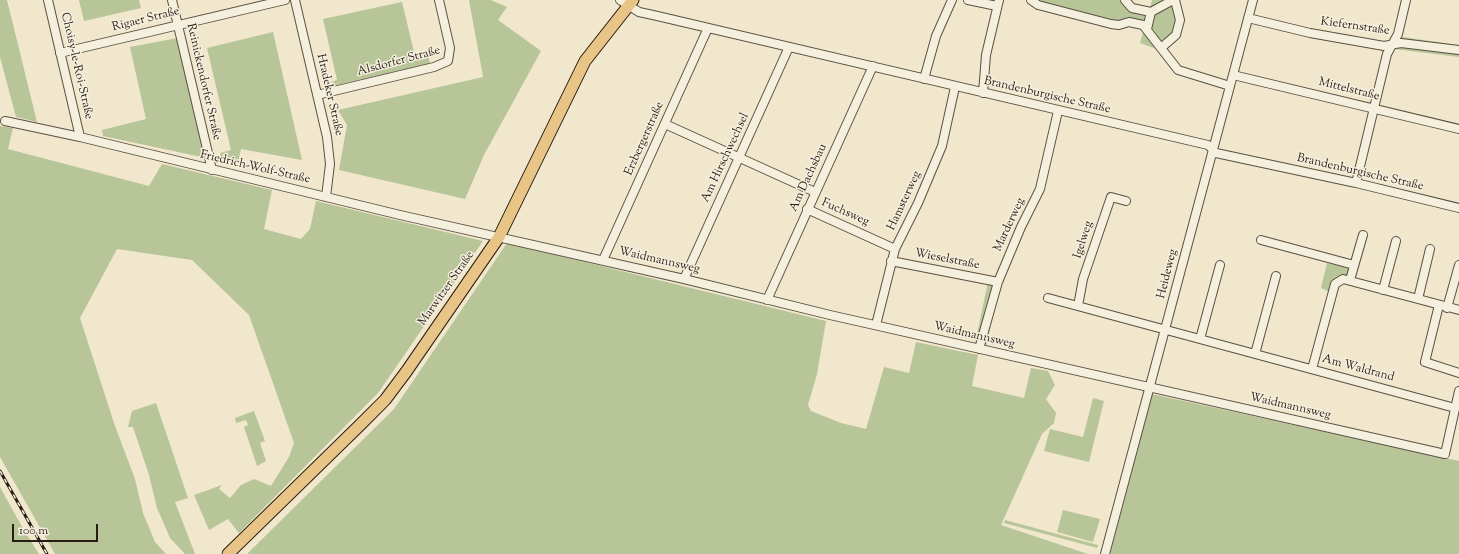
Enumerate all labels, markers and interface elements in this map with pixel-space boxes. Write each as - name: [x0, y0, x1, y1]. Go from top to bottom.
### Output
- street label: Rigaer Straße: [111, 5, 181, 35]
- street label: Choisy-le-Roi-Straße: [57, 11, 95, 121]
- street label: Kiefernstraße: [1320, 15, 1390, 39]
- street label: Reinickendorfer Straße: [183, 22, 223, 142]
- street label: Alsdorfer Straße: [356, 44, 442, 80]
- street label: Hradeker Straße: [313, 53, 345, 137]
- street label: Brandenburgische Straße: [982, 74, 1112, 118]
- street label: Mittelstraße: [1317, 75, 1381, 105]
- street label: Erzbergerstraße: [622, 100, 668, 178]
- street label: Am Hirschwechsel: [699, 111, 753, 205]
- street label: Am Dachsbau: [787, 142, 831, 214]
- street label: Friedrich-Wolf-Straße: [199, 148, 311, 188]
- street label: Brandenburgische Straße: [1295, 151, 1425, 195]
- street label: Hamsterweg: [885, 169, 925, 233]
- street label: Fuchsweg: [819, 196, 871, 230]
- street label: Marderweg: [991, 196, 1029, 254]
- street label: Igelweg: [1071, 219, 1097, 261]
- street label: Waidmannsweg: [617, 245, 701, 277]
- street label: Wieselstraße: [913, 247, 981, 273]
- street label: Heideweg: [1155, 248, 1181, 300]
- street label: Marwitzer Straße: [416, 249, 478, 329]
- street label: Waidmannsweg: [932, 320, 1016, 352]
- street label: Am Waldrand: [1320, 352, 1396, 386]
- street label: Waidmannsweg: [1248, 391, 1332, 423]
- scale bar: [14, 516, 100, 542]
- text: 100 m: [19, 522, 48, 540]

